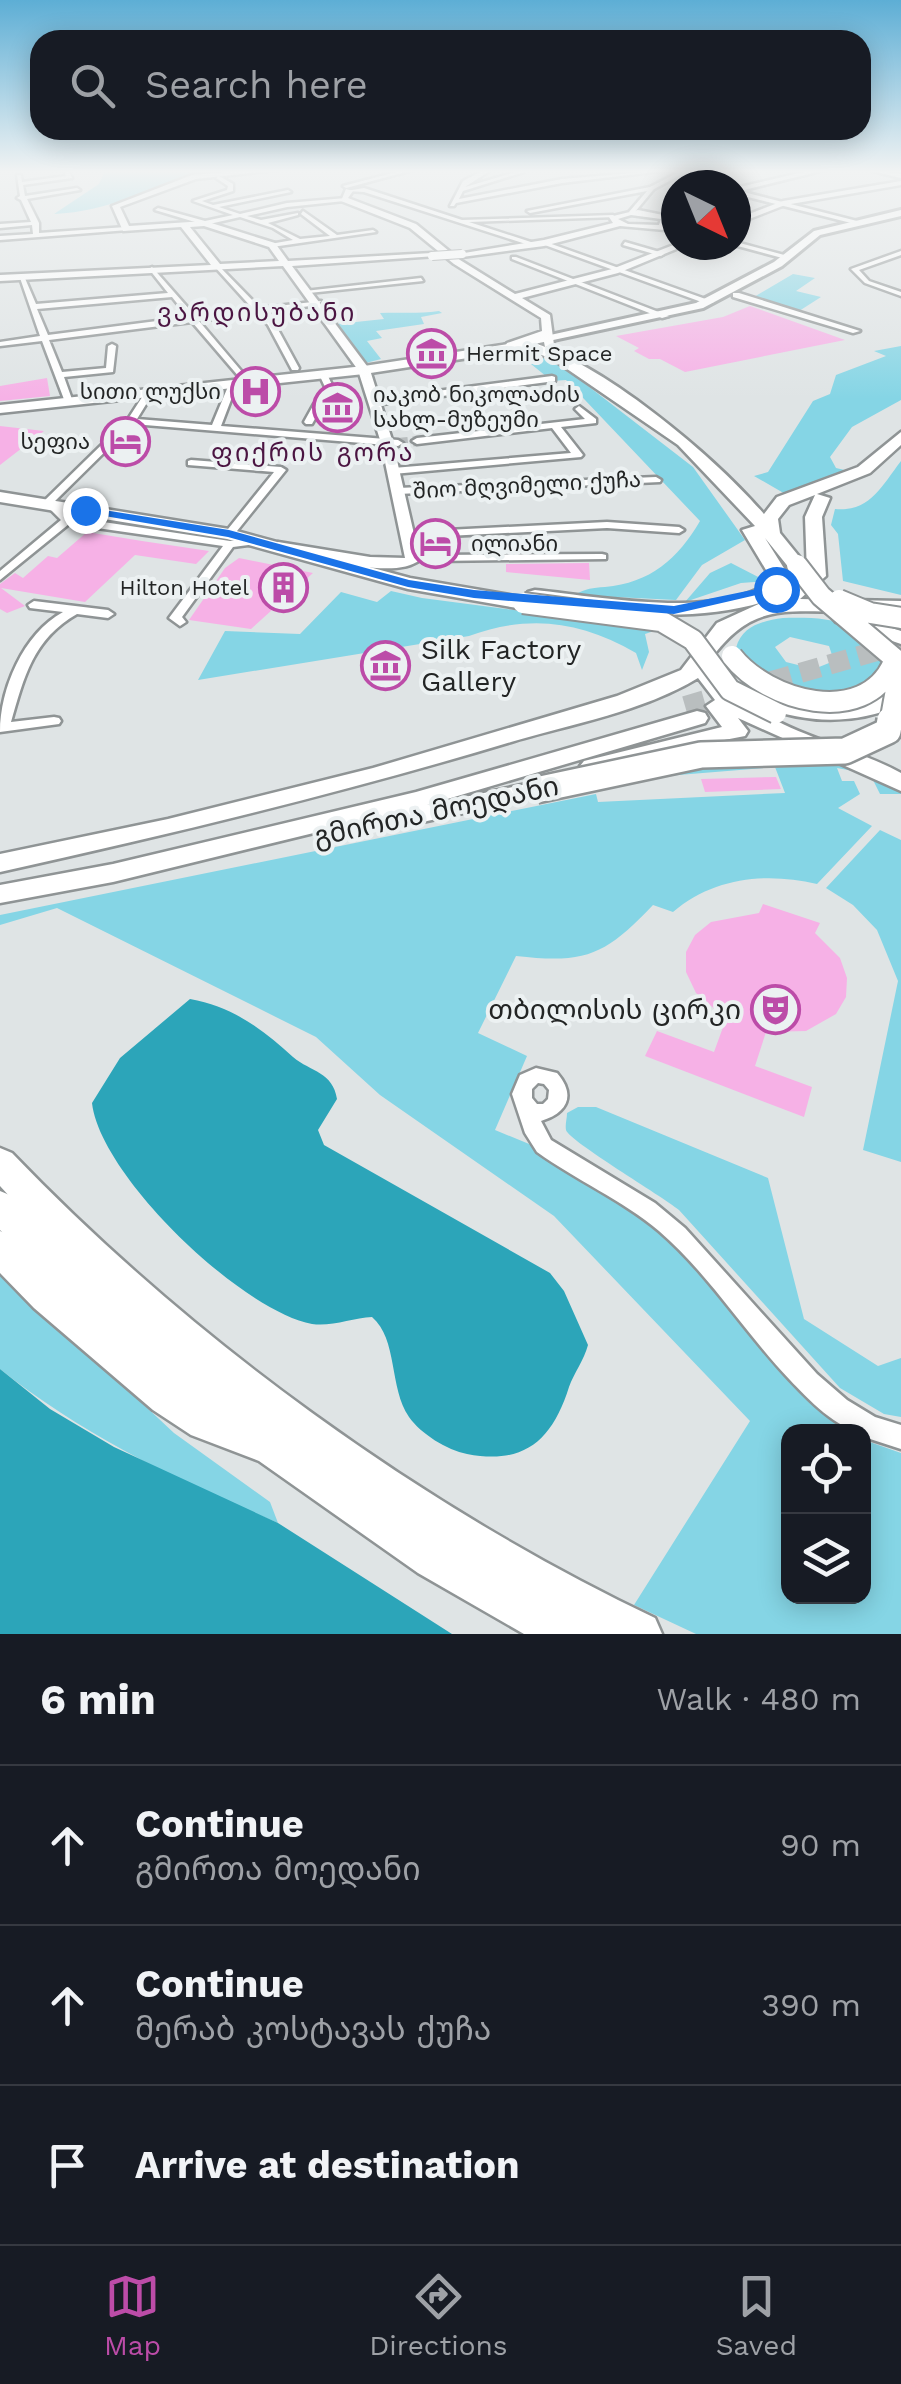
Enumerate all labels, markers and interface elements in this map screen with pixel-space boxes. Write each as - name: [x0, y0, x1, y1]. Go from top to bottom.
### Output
- search box: [30, 30, 871, 140]
- icon: search: [65, 58, 120, 113]
- text: Search here: [145, 63, 368, 107]
- north arrow: [661, 170, 751, 260]
- district label: ვარდისუბანი: [157, 298, 357, 328]
- museum icon: Hermit Space: [405, 327, 457, 379]
- place label: Hermit Space: [466, 341, 612, 366]
- hospital icon: სითი ლუქსი: [230, 365, 282, 417]
- place label: სითი ლუქსი: [80, 379, 221, 405]
- museum icon: იაკობ ნიკოლაძის სახლ-მუზეუმი: [312, 381, 364, 433]
- place label: იაკობ ნიკოლაძის სახლ-მუზეუმი: [373, 382, 580, 433]
- hotel icon: სეფია: [99, 415, 151, 467]
- place label: სეფია: [21, 429, 90, 454]
- district label: ფიქრის გორა: [211, 438, 415, 467]
- street label: შიო მღვიმელი ქუჩა: [412, 467, 642, 504]
- route end: [63, 488, 109, 534]
- hotel icon: ილიანი: [410, 517, 462, 569]
- place label: ილიანი: [471, 531, 558, 557]
- building icon: Hilton Hotel: [258, 561, 310, 613]
- route start: [754, 567, 800, 613]
- place label: Hilton Hotel: [120, 575, 249, 600]
- place label: Silk Factory Gallery: [421, 633, 582, 698]
- museum icon: Silk Factory Gallery: [360, 639, 412, 691]
- street label: გმირთა მოედანი: [310, 769, 562, 853]
- theatre icon: თბილისის ცირკი: [750, 983, 802, 1035]
- place label: თბილისის ცირკი: [488, 993, 741, 1026]
- map controls: [781, 1424, 871, 1604]
- button: locate: [781, 1424, 871, 1514]
- button: layers: [781, 1514, 871, 1604]
- text: 6 min: [40, 1675, 156, 1724]
- text: Walk · 480 m: [657, 1680, 861, 1718]
- text: Continue: [135, 1802, 304, 1846]
- icon: ahead: [40, 1818, 95, 1873]
- text: 90 m: [780, 1826, 861, 1864]
- text: გმირთა მოედანი: [135, 1850, 421, 1888]
- text: Continue: [135, 1962, 304, 2006]
- icon: ahead: [40, 1978, 95, 2033]
- text: 390 m: [761, 1986, 861, 2024]
- text: მერაბ კოსტავას ქუჩა: [135, 2010, 491, 2048]
- icon: arrive: [40, 2138, 95, 2193]
- text: Arrive at destination: [135, 2143, 520, 2187]
- tab: Map: [104, 2269, 161, 2362]
- tab: Directions: [369, 2269, 508, 2362]
- tab: Saved: [716, 2269, 797, 2362]

